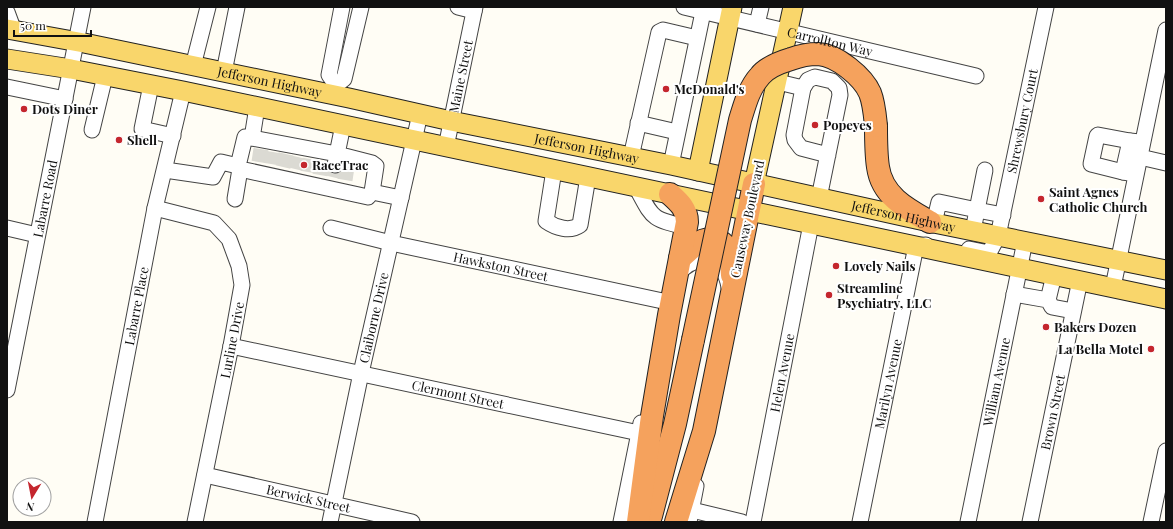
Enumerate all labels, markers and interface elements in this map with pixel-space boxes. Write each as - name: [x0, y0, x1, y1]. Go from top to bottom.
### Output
- scale bar: [14, 12, 91, 38]
- text: 50 m: [20, 17, 46, 33]
- street label: Carrollton Way: [786, 23, 875, 59]
- street label: Maine Street: [444, 38, 476, 114]
- street label: Jefferson Highway: [215, 62, 324, 100]
- street label: Shrewsbury Court: [1002, 67, 1041, 175]
- place label: McDonald's: [674, 80, 745, 97]
- marker: McDonald's: [661, 84, 671, 94]
- place label: Dots Diner: [32, 100, 98, 117]
- marker: Dots Diner: [19, 104, 29, 114]
- place label: Popeyes: [823, 116, 872, 133]
- marker: Popeyes: [810, 120, 820, 130]
- street label: Jefferson Highway: [532, 129, 641, 167]
- place label: Shell: [127, 131, 157, 148]
- marker: Shell: [114, 135, 124, 145]
- place label: RaceTrac: [312, 156, 369, 173]
- street label: Labarre Road: [28, 158, 61, 239]
- street label: Causeway Boulevard: [726, 158, 767, 279]
- marker: RaceTrac: [299, 160, 309, 170]
- place label: Saint Agnes Catholic Church: [1049, 183, 1147, 215]
- marker: Saint Agnes Catholic Church: [1036, 194, 1046, 204]
- street label: Jefferson Highway: [849, 196, 958, 235]
- street label: Hawkston Street: [452, 248, 550, 284]
- place label: Lovely Nails: [844, 257, 916, 274]
- marker: Lovely Nails: [831, 261, 841, 271]
- street label: Labarre Place: [120, 265, 152, 347]
- street label: Claiborne Drive: [355, 270, 392, 365]
- place label: Streamline Psychiatry, LLC: [837, 279, 931, 311]
- marker: Streamline Psychiatry, LLC: [824, 290, 834, 300]
- street label: Lurline Drive: [216, 300, 247, 380]
- place label: Bakers Dozen: [1054, 318, 1136, 335]
- marker: Bakers Dozen: [1041, 322, 1051, 332]
- street label: Helen Avenue: [766, 331, 798, 414]
- street label: William Avenue: [978, 335, 1013, 429]
- street label: Marilyn Avenue: [870, 337, 905, 430]
- place label: La Bella Motel: [1058, 340, 1143, 357]
- marker: La Bella Motel: [1146, 344, 1156, 354]
- street label: Brown Street: [1036, 373, 1068, 451]
- street label: Clermont Street: [410, 376, 506, 412]
- north arrow: [12, 477, 52, 517]
- street label: Berwick Street: [265, 480, 353, 516]
- text: N: [25, 499, 35, 515]

